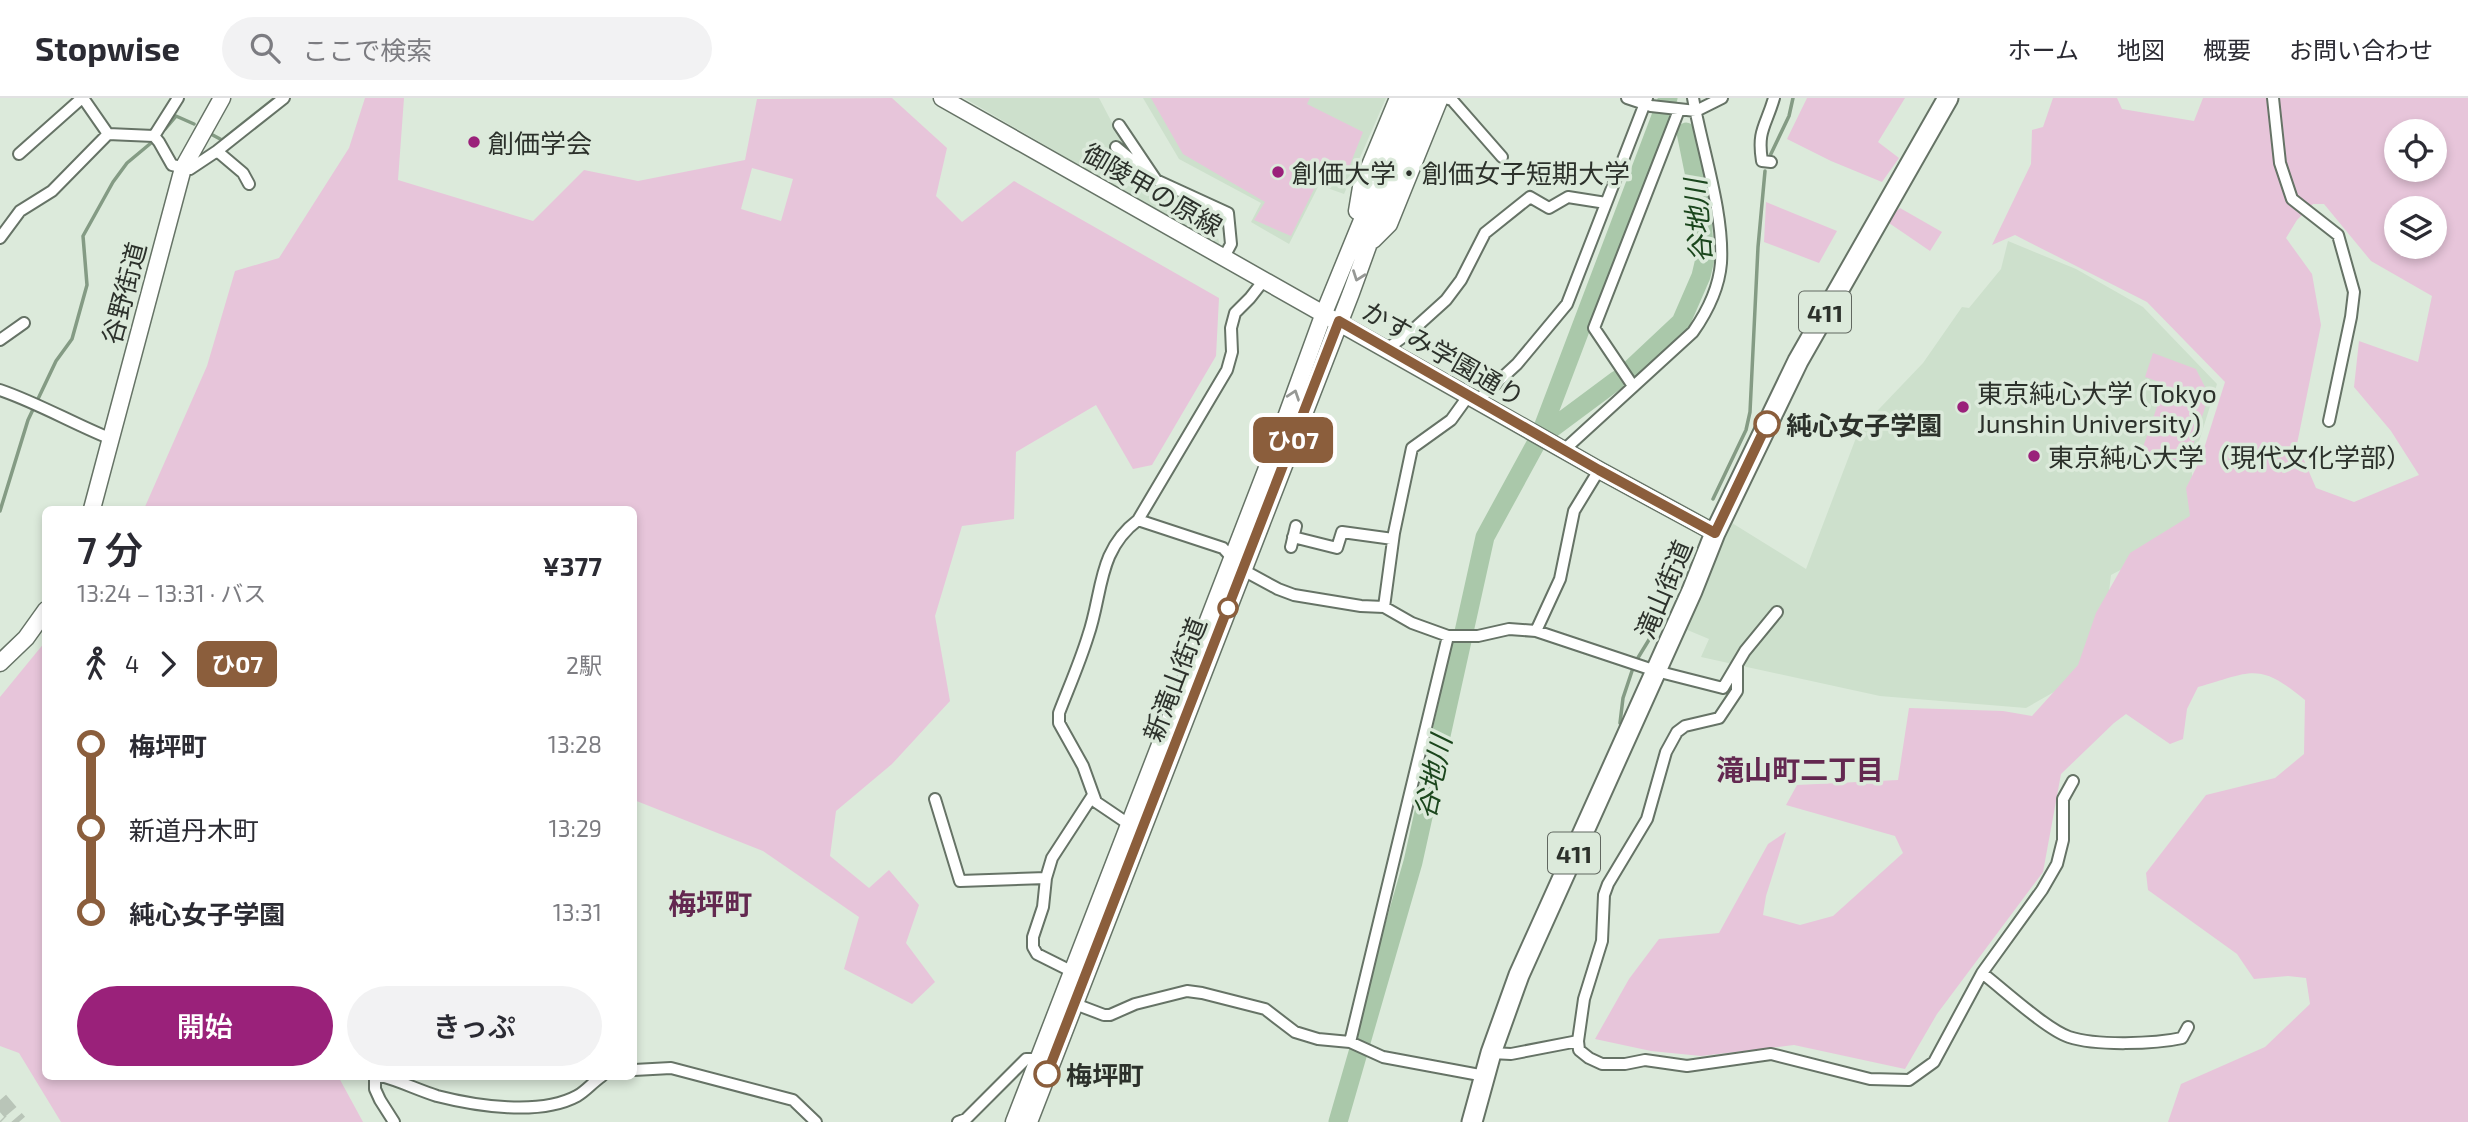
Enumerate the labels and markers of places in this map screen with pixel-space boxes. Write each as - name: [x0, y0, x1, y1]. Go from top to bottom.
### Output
- place label: 創価学会: [488, 127, 592, 158]
- marker: 創価学会: [466, 134, 482, 150]
- place label: 創価大学・創価女子短期大学: [1292, 157, 1630, 188]
- marker: 創価大学・創価女子短期大学: [1270, 164, 1286, 180]
- place label: 東京純心大学 (Tokyo Junshin University): [1977, 377, 2217, 438]
- marker: 東京純心大学 (Tokyo Junshin University): [1955, 399, 1971, 415]
- place label: 純心女子学園: [1786, 409, 1942, 440]
- marker: 純心女子学園: [1754, 411, 1780, 437]
- place label: 東京純心大学（現代文化学部）: [2048, 441, 2412, 472]
- marker: 東京純心大学（現代文化学部）: [2026, 448, 2042, 464]
- unlabelled marker: [1218, 598, 1238, 618]
- place label: 梅坪町: [1066, 1059, 1144, 1090]
- marker: 梅坪町: [1034, 1061, 1060, 1087]

